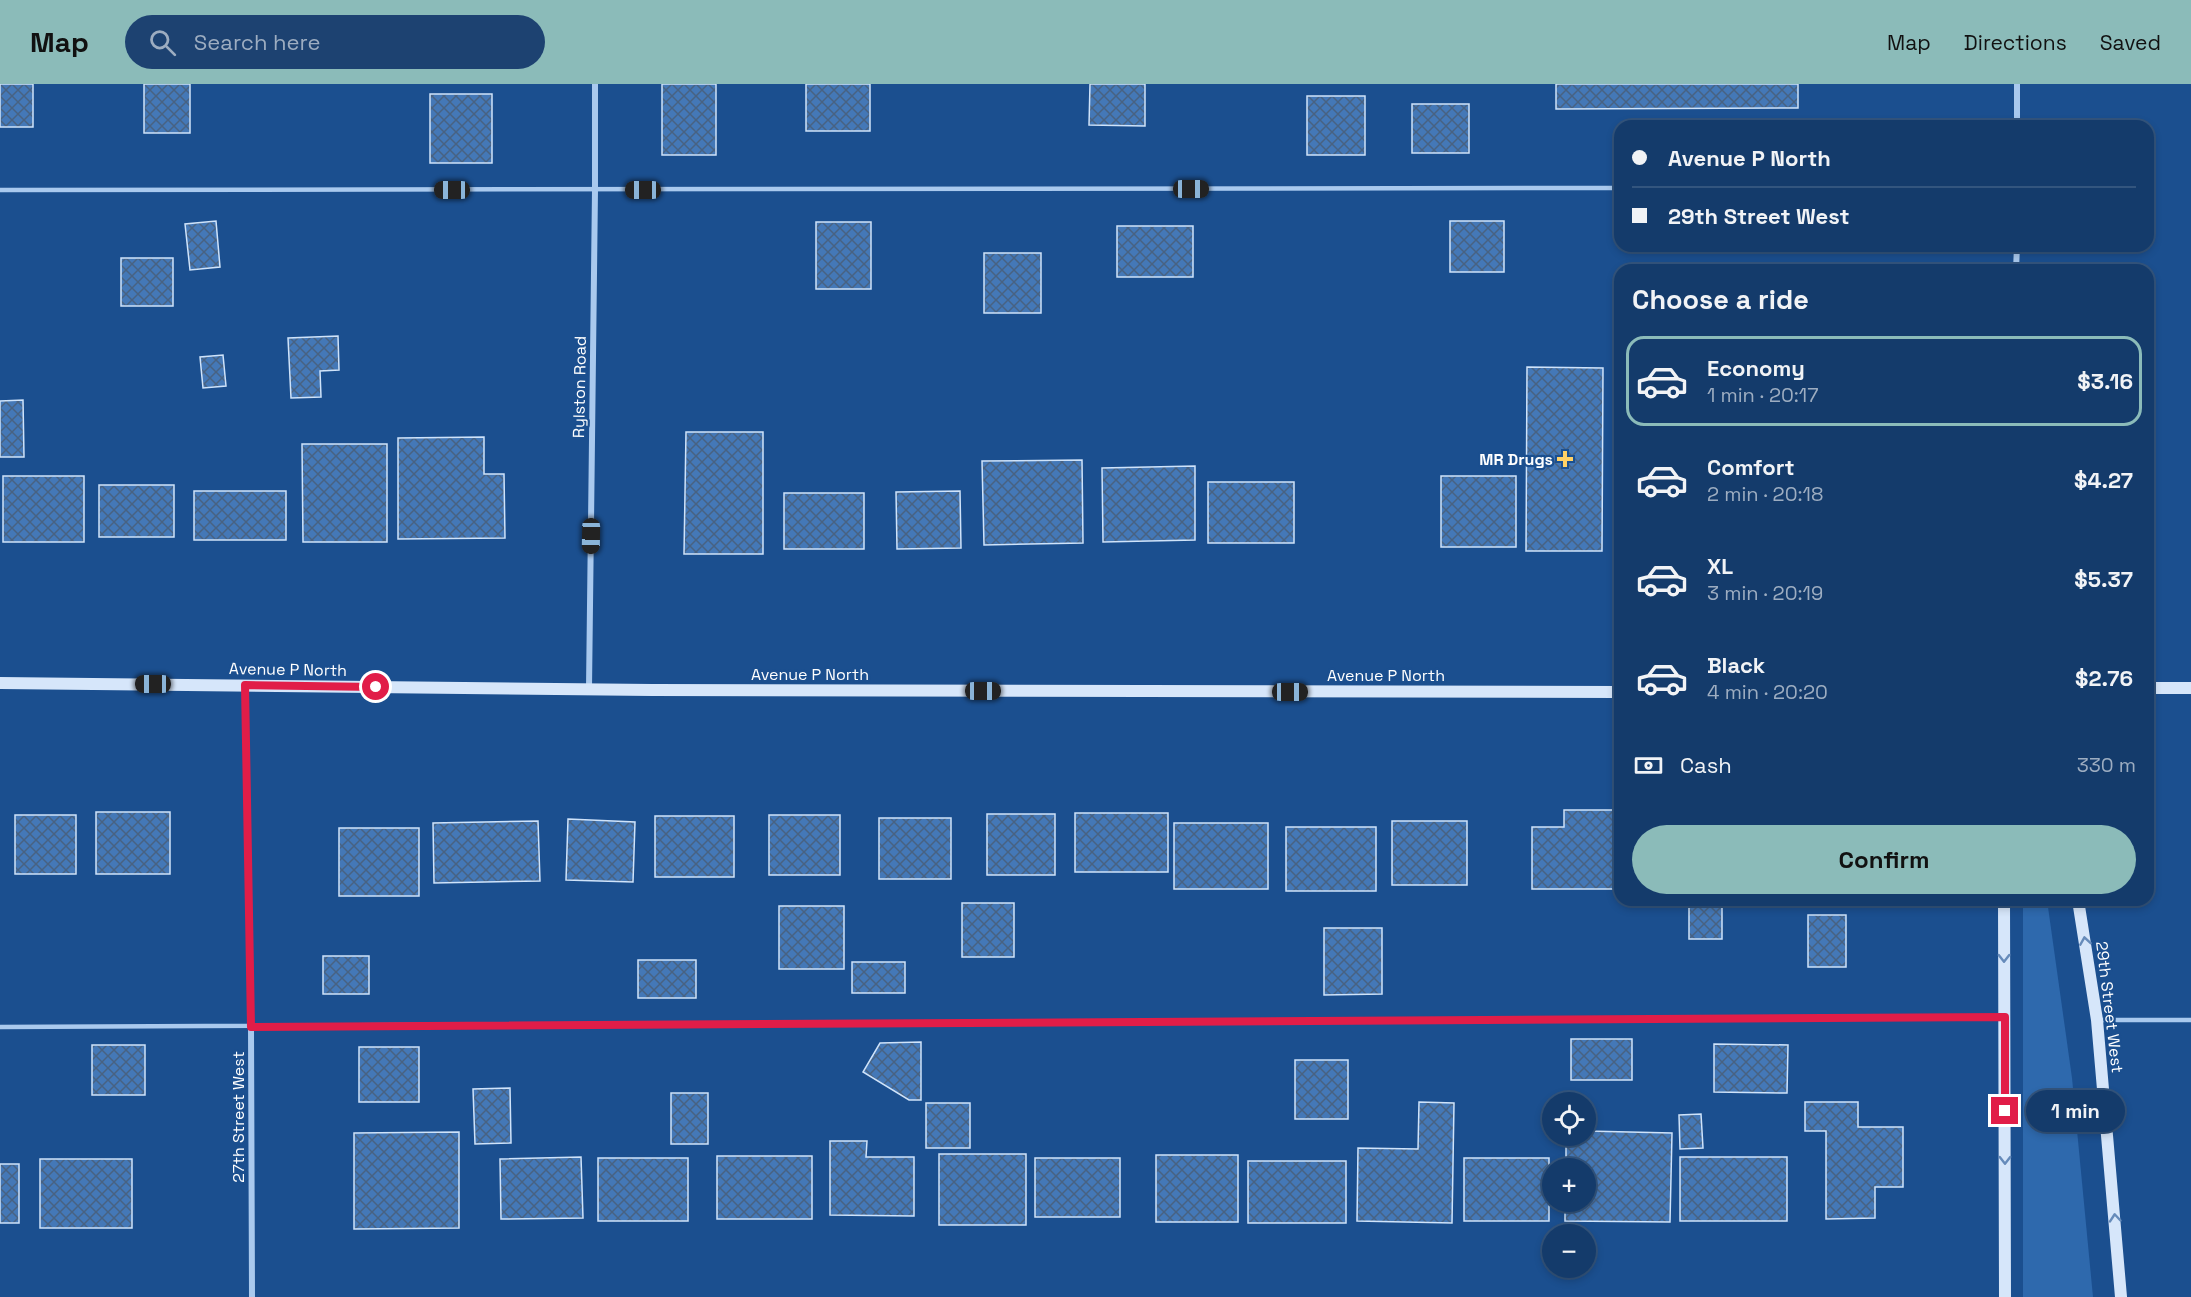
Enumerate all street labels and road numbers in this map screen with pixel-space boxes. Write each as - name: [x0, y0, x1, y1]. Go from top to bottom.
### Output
- street label: Rylston Road: [568, 336, 591, 438]
- street label: Avenue P North: [229, 658, 347, 681]
- street label: Avenue P North: [751, 664, 869, 685]
- street label: Avenue P North: [1327, 665, 1445, 686]
- street label: 29th Street West: [2091, 940, 2128, 1074]
- street label: 27th Street West: [228, 1051, 249, 1183]

